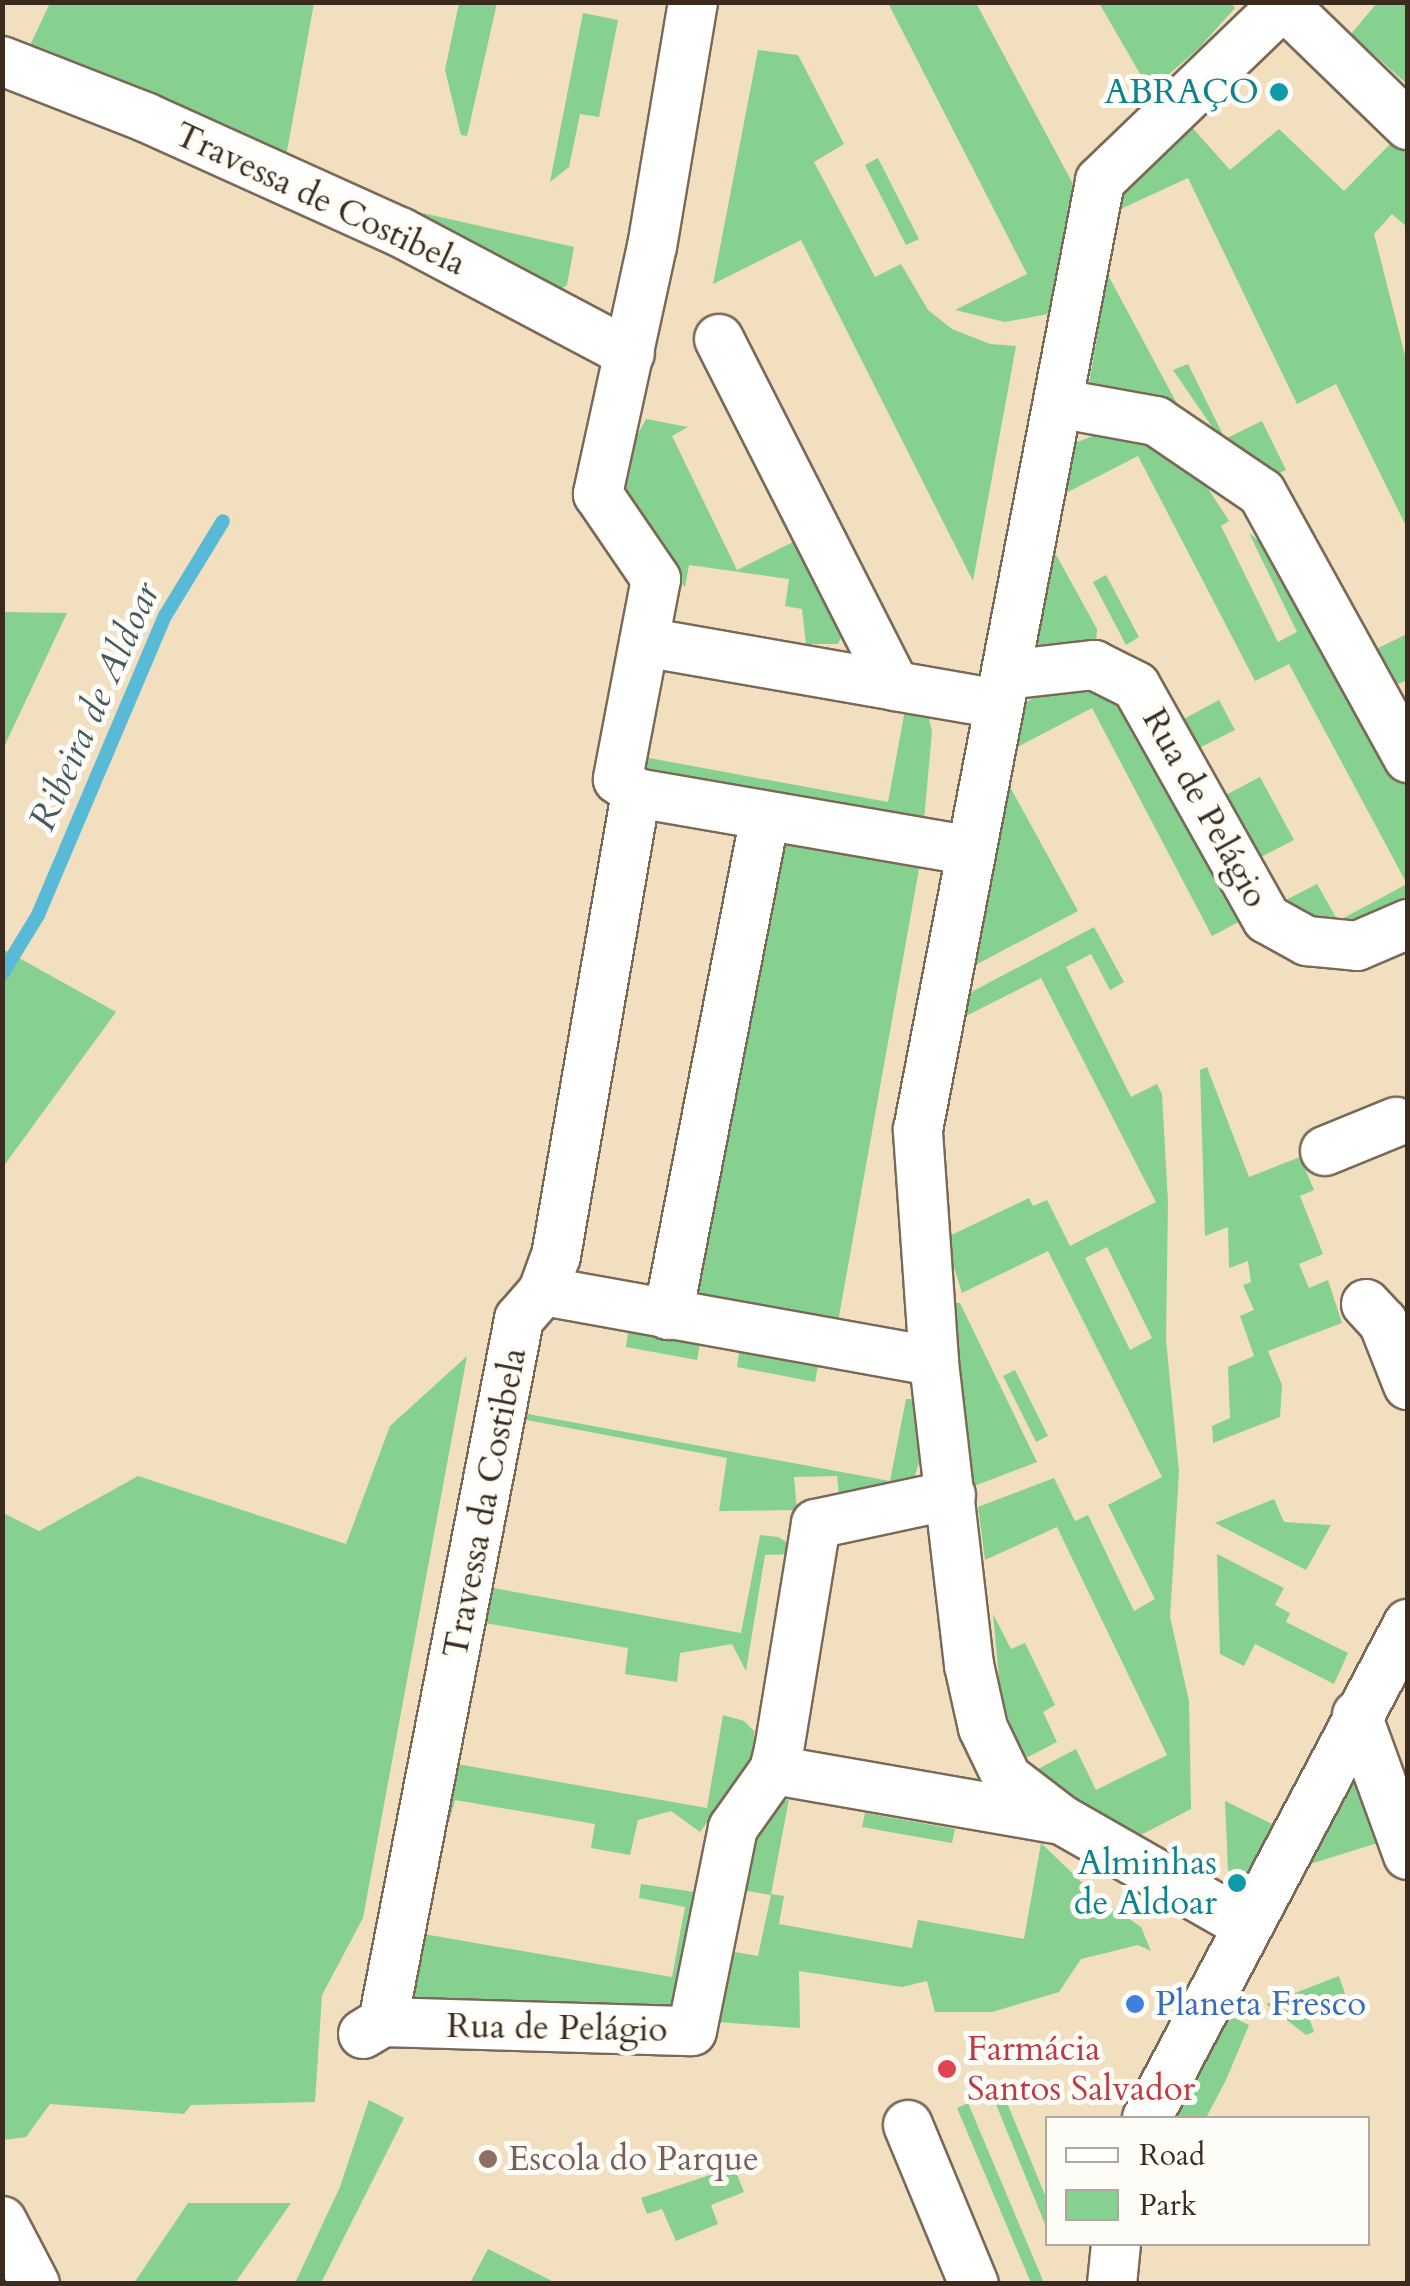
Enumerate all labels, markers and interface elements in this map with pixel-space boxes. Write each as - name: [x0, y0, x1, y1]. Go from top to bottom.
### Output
- place label: ABRAÇO: [1104, 71, 1259, 113]
- marker: ABRAÇO: [1268, 81, 1290, 103]
- street label: Travessa de Costibela: [168, 113, 472, 285]
- water label: Ribeira de Aldoar: [20, 576, 170, 838]
- street label: Rua de Pelágio: [1133, 701, 1277, 915]
- street label: Travessa da Costibela: [434, 1344, 536, 1662]
- place label: Alminhas de Aldoar: [1074, 1842, 1217, 1924]
- marker: Alminhas de Aldoar: [1226, 1872, 1248, 1894]
- place label: Planeta Fresco: [1155, 1983, 1366, 2025]
- marker: Planeta Fresco: [1124, 1993, 1146, 2015]
- street label: Rua de Pelágio: [446, 2005, 668, 2051]
- place label: Farmácia Santos Salvador: [967, 2028, 1195, 2110]
- marker: Farmácia Santos Salvador: [936, 2058, 958, 2080]
- legend: [1045, 2116, 1370, 2246]
- text: Road: [1139, 2135, 1205, 2176]
- place label: Escola do Parque: [508, 2138, 759, 2180]
- marker: Escola do Parque: [477, 2148, 499, 2170]
- text: Park: [1139, 2185, 1197, 2226]

